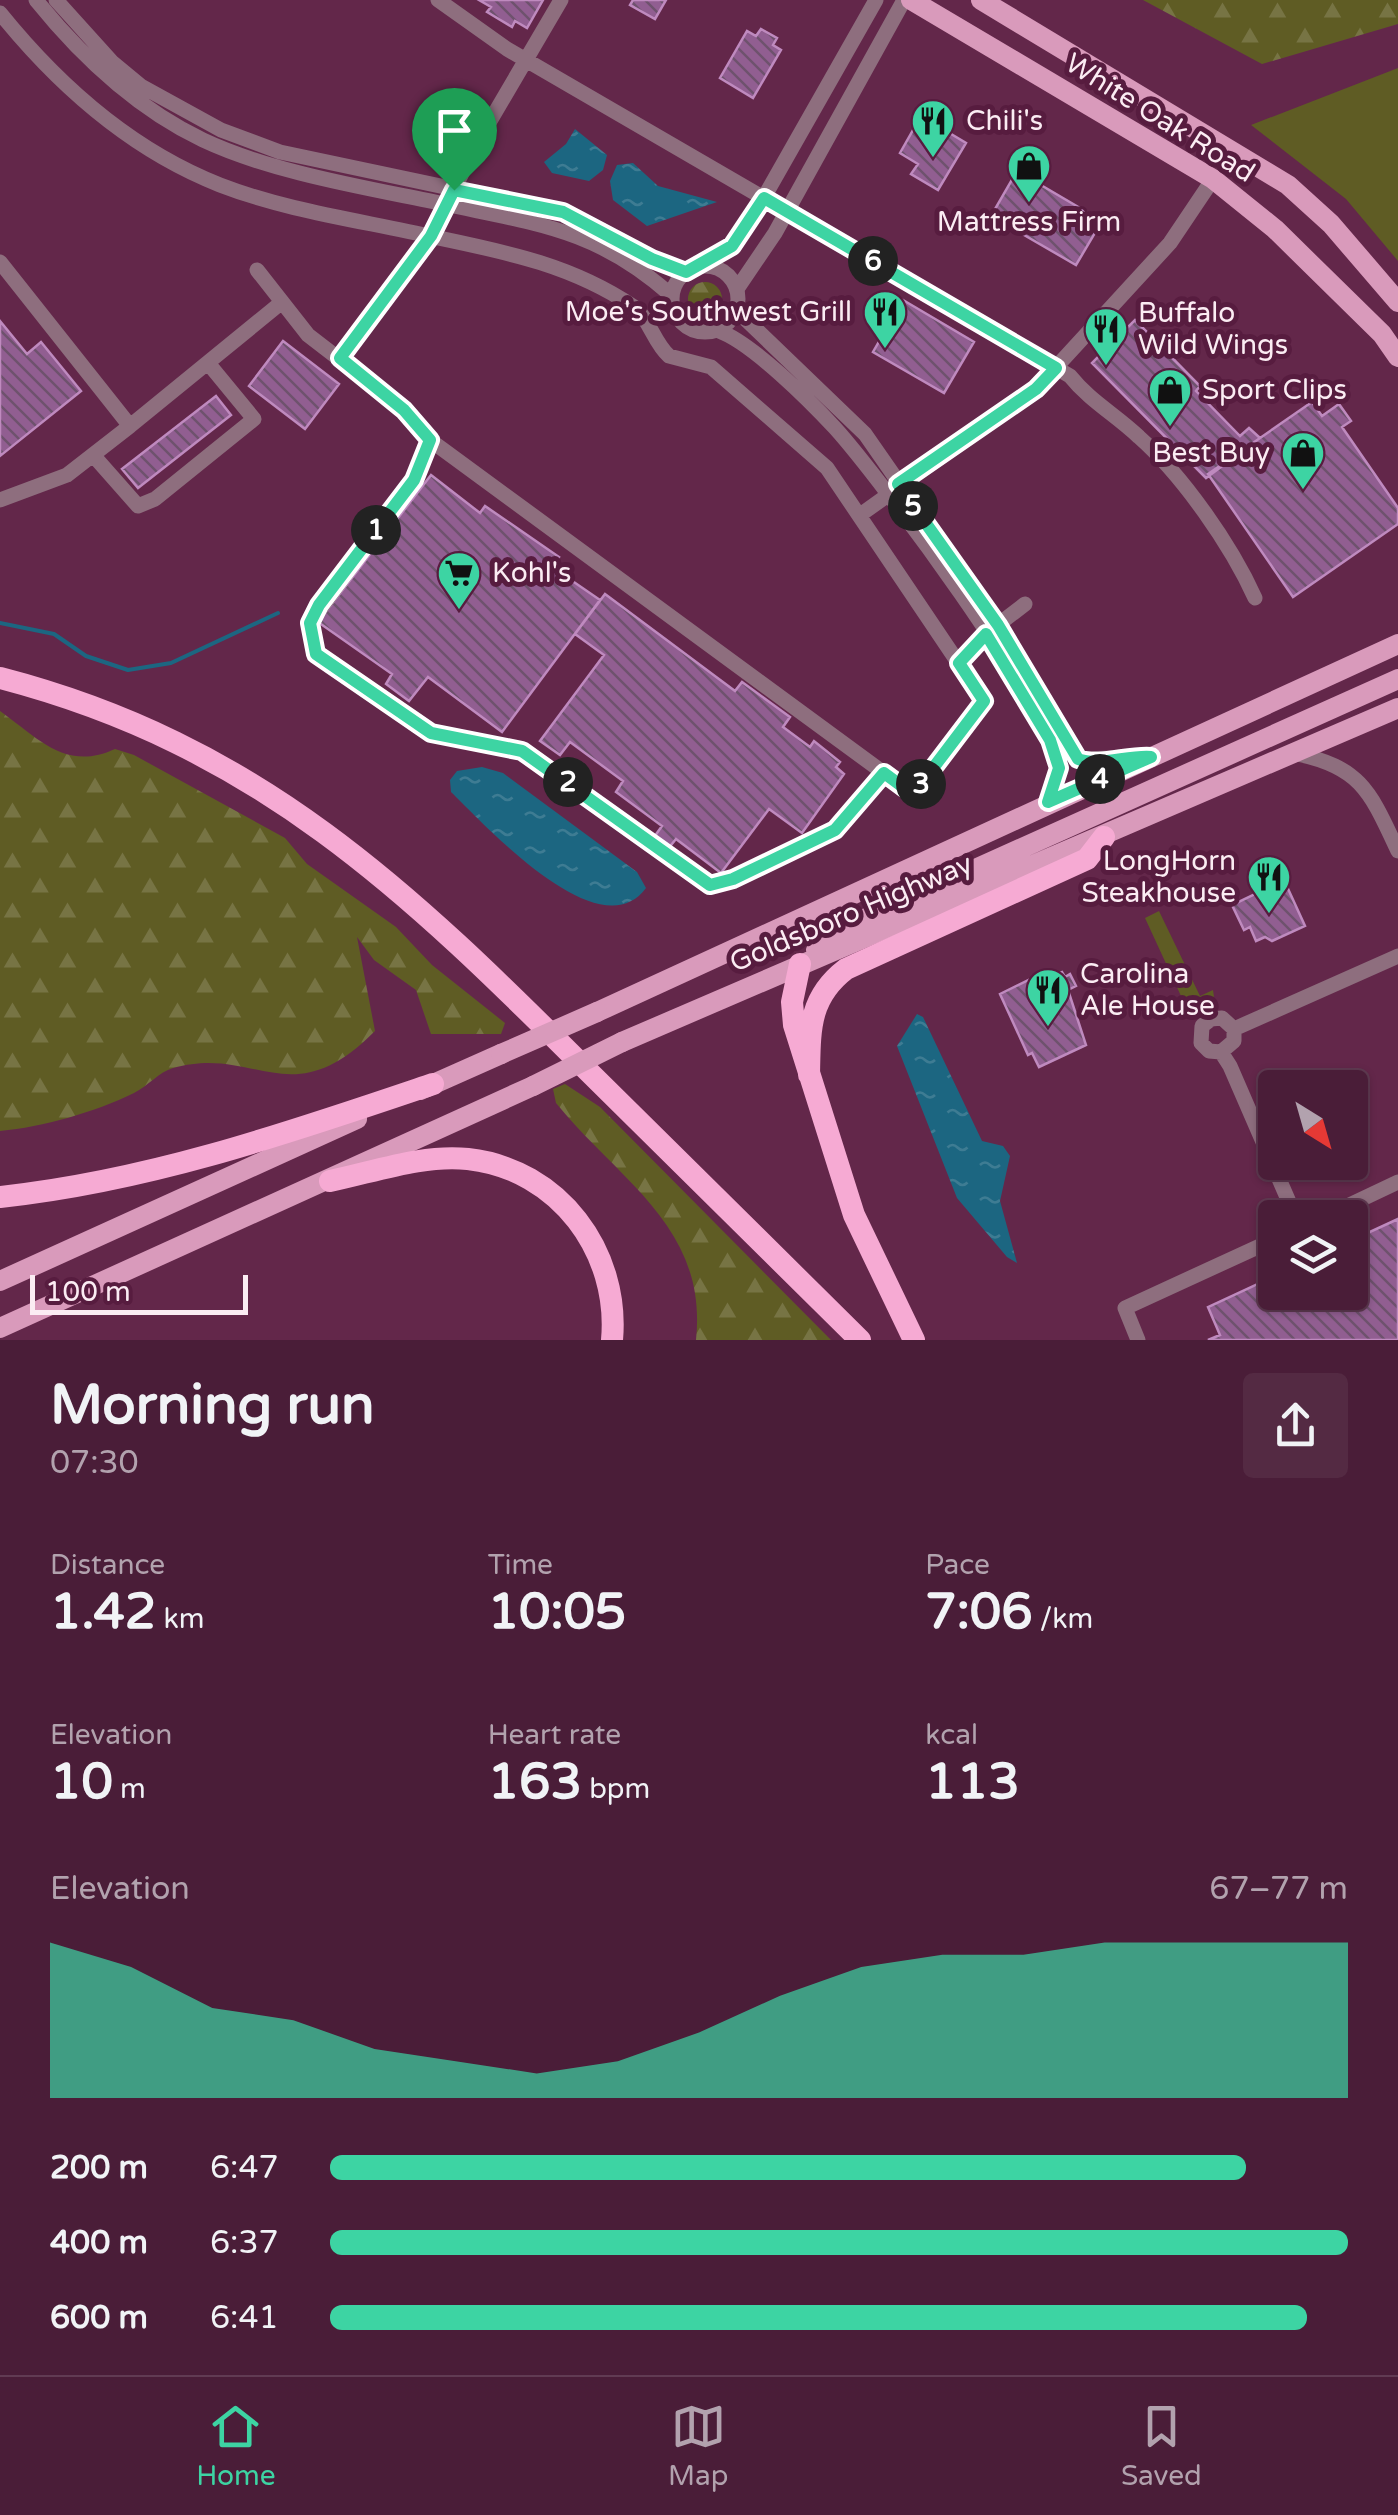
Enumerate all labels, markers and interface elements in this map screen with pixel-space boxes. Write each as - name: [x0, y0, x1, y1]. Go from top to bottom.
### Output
- street label: White Oak Road: [1059, 46, 1261, 190]
- pin: [412, 88, 497, 191]
- restaurant icon: Chili's: [910, 98, 956, 159]
- icon: arrive: [427, 103, 482, 158]
- place label: Chili's: [966, 104, 1043, 138]
- shop icon: Mattress Firm: [1006, 143, 1052, 204]
- place label: Mattress Firm: [937, 205, 1121, 239]
- pin: 6: [848, 236, 898, 286]
- text: 6: [864, 244, 882, 278]
- restaurant icon: Moe's Southwest Grill: [862, 289, 908, 350]
- place label: Moe's Southwest Grill: [565, 295, 852, 329]
- place label: Buffalo Wild Wings: [1138, 296, 1288, 362]
- restaurant icon: Buffalo Wild Wings: [1083, 306, 1129, 367]
- shop icon: Sport Clips: [1147, 367, 1193, 428]
- place label: Sport Clips: [1202, 373, 1347, 407]
- shop icon: Best Buy: [1280, 430, 1326, 491]
- place label: Best Buy: [1152, 436, 1270, 470]
- pin: 5: [888, 481, 938, 531]
- text: 5: [904, 489, 922, 523]
- pin: 1: [351, 505, 401, 555]
- text: 1: [367, 513, 385, 547]
- supermarket icon: Kohl's: [436, 550, 482, 611]
- place label: Kohl's: [492, 556, 571, 590]
- pin: 4: [1075, 754, 1125, 804]
- pin: 2: [543, 757, 593, 807]
- pin: 3: [896, 759, 946, 809]
- text: 4: [1091, 762, 1109, 796]
- text: 2: [559, 765, 577, 799]
- text: 3: [912, 767, 930, 801]
- place label: LongHorn Steakhouse: [1082, 844, 1236, 910]
- street label: Goldsboro Highway: [724, 846, 978, 980]
- restaurant icon: LongHorn Steakhouse: [1246, 854, 1292, 915]
- place label: Carolina Ale House: [1080, 957, 1215, 1023]
- restaurant icon: Carolina Ale House: [1025, 967, 1071, 1028]
- north arrow: [1258, 1070, 1368, 1180]
- map controls: [1258, 1070, 1368, 1310]
- button: layers: [1258, 1200, 1368, 1310]
- scale bar: [30, 1270, 248, 1314]
- text: 100 m: [45, 1275, 131, 1309]
- text: Morning run: [50, 1373, 375, 1439]
- button: share: [1243, 1373, 1348, 1478]
- text: 07:30: [50, 1444, 139, 1482]
- text: Distance: [50, 1548, 165, 1582]
- text: Time: [488, 1548, 553, 1582]
- text: Pace: [925, 1548, 990, 1582]
- text: 1.42: [50, 1582, 156, 1642]
- text: 10:05: [488, 1582, 626, 1642]
- text: 7:06: [925, 1582, 1033, 1642]
- text: km: [156, 1602, 204, 1636]
- text: /km: [1033, 1602, 1093, 1636]
- text: Elevation: [50, 1718, 172, 1752]
- text: Heart rate: [488, 1718, 621, 1752]
- text: kcal: [925, 1718, 978, 1752]
- text: 10: [50, 1752, 113, 1812]
- text: 163: [488, 1752, 582, 1812]
- text: 113: [925, 1752, 1020, 1812]
- text: m: [113, 1772, 146, 1806]
- text: bpm: [582, 1772, 650, 1806]
- text: Elevation: [50, 1870, 190, 1908]
- text: 67–77 m: [1209, 1870, 1348, 1908]
- text: 200 m: [50, 2149, 148, 2187]
- text: 6:47: [210, 2149, 279, 2187]
- text: 400 m: [50, 2224, 148, 2262]
- text: 6:37: [210, 2224, 279, 2262]
- text: 600 m: [50, 2299, 148, 2337]
- text: 6:41: [210, 2299, 279, 2337]
- tab: Home: [196, 2399, 276, 2493]
- tab: Map: [668, 2399, 728, 2493]
- tab: Saved: [1121, 2399, 1202, 2493]

